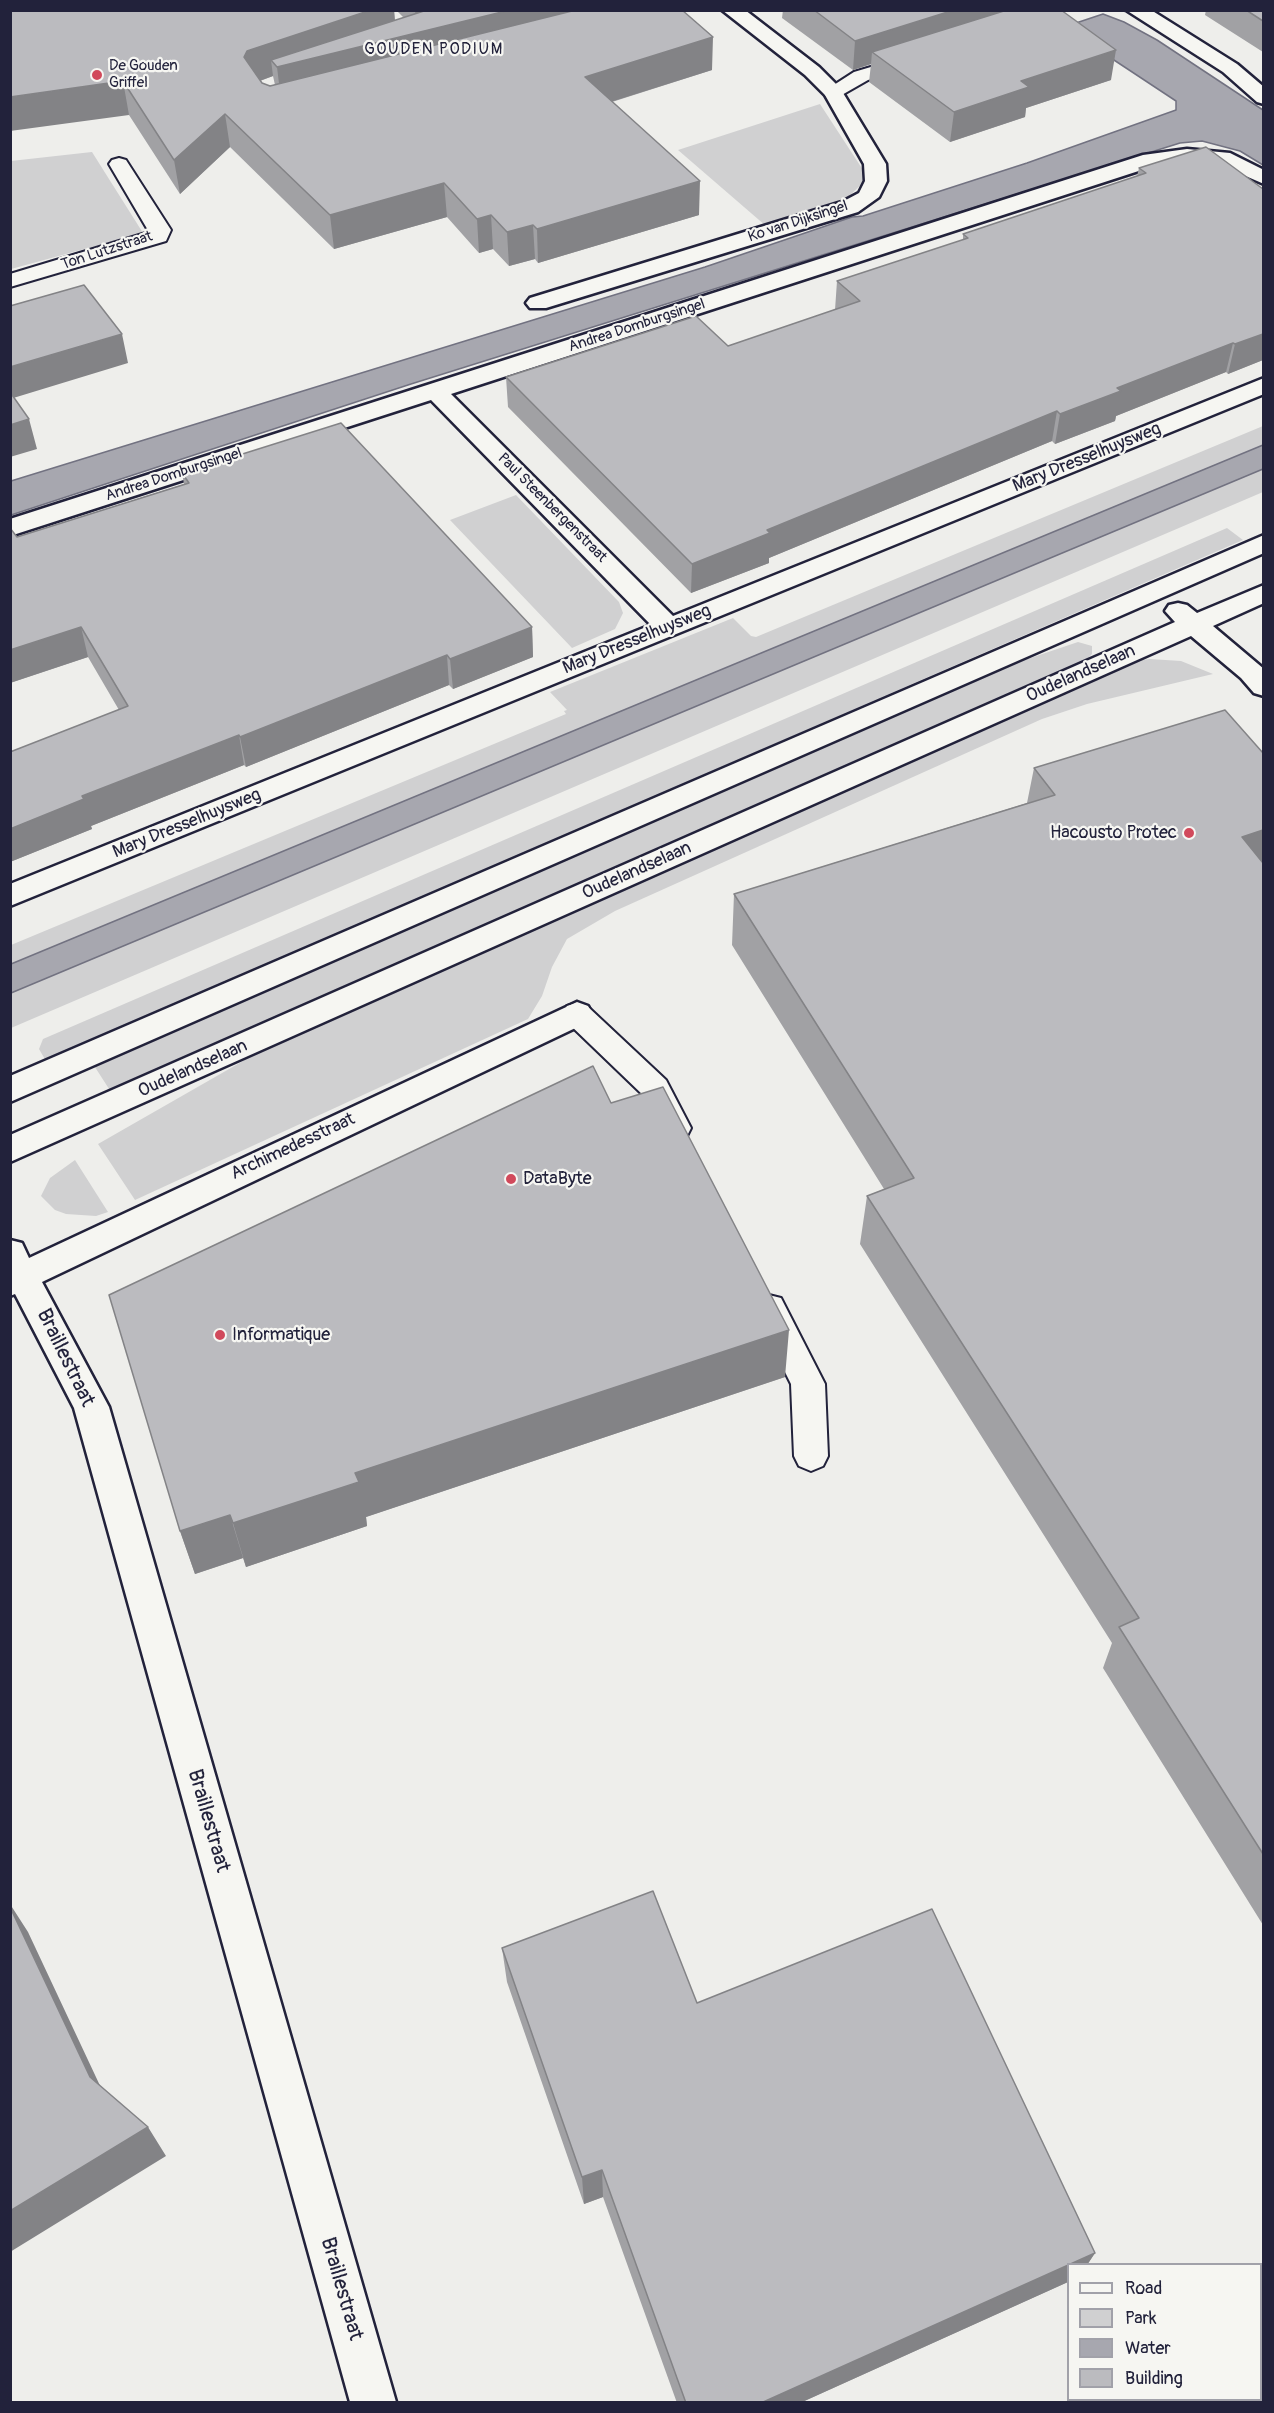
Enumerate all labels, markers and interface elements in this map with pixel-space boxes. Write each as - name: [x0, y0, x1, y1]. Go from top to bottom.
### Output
- district label: GOUDEN PODIUM: [364, 40, 504, 60]
- place label: De Gouden Griffel: [109, 57, 178, 92]
- marker: De Gouden Griffel: [90, 68, 104, 82]
- street label: Ko van Dijksingel: [746, 197, 850, 247]
- street label: Ton Lutzstraat: [59, 228, 155, 274]
- street label: Andrea Domburgsingel: [566, 295, 708, 357]
- street label: Mary Dresselhuysweg: [1010, 418, 1164, 498]
- street label: Andrea Domburgsingel: [103, 444, 245, 506]
- street label: Paul Steenbergenstraat: [494, 450, 610, 566]
- street label: Mary Dresselhuysweg: [560, 600, 714, 680]
- street label: Oudelandselaan: [1023, 640, 1139, 708]
- street label: Mary Dresselhuysweg: [110, 784, 264, 864]
- place label: Hacousto Protec: [1050, 822, 1177, 844]
- marker: Hacousto Protec: [1182, 826, 1196, 840]
- street label: Oudelandselaan: [579, 837, 695, 905]
- street label: Oudelandselaan: [135, 1035, 251, 1103]
- street label: Archimedesstraat: [227, 1109, 359, 1185]
- place label: DataByte: [523, 1168, 592, 1190]
- marker: DataByte: [504, 1172, 518, 1186]
- street label: Braillestraat: [30, 1305, 100, 1411]
- place label: Informatique: [232, 1324, 330, 1346]
- marker: Informatique: [213, 1328, 227, 1342]
- street label: Braillestraat: [181, 1767, 235, 1875]
- street label: Braillestraat: [314, 2235, 368, 2343]
- legend: [1067, 2263, 1262, 2401]
- text: Road: [1125, 2277, 1162, 2300]
- text: Park: [1125, 2307, 1157, 2330]
- text: Water: [1125, 2337, 1171, 2360]
- text: Building: [1125, 2367, 1183, 2390]

